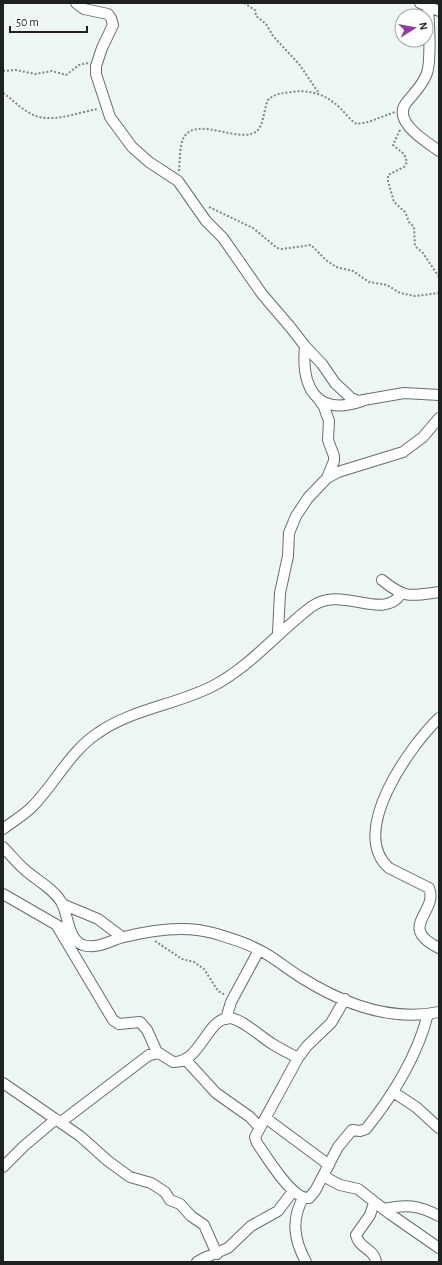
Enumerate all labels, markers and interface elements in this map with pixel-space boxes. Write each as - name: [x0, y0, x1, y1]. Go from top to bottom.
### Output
- scale bar: [10, 8, 87, 34]
- north arrow: [394, 8, 434, 48]
- text: 50 m: [16, 16, 39, 28]
- text: N: [417, 21, 429, 31]

